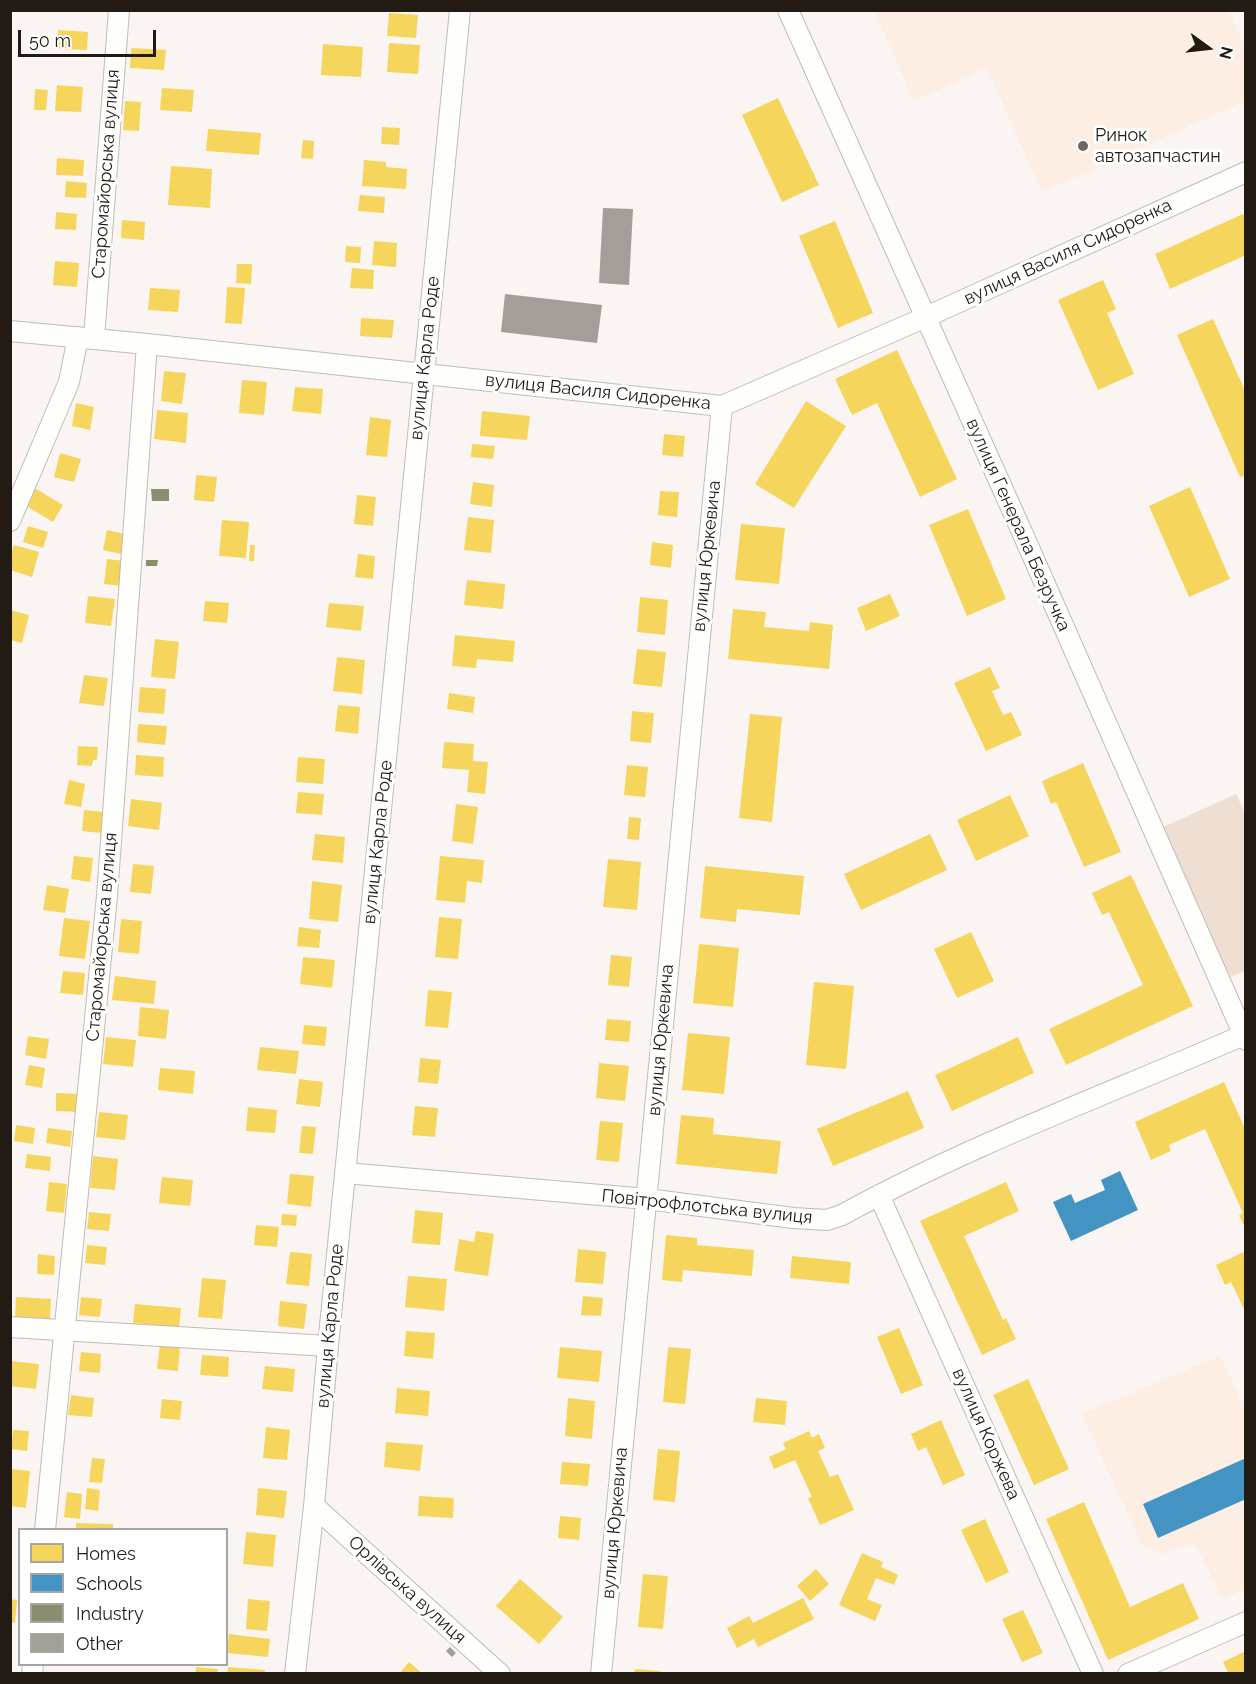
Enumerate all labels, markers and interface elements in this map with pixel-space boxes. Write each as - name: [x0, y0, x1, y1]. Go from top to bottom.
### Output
- scale bar: [21, 18, 159, 56]
- north arrow: [1178, 18, 1238, 78]
- text: 50 m: [29, 30, 71, 51]
- text: N: [1215, 44, 1237, 61]
- street label: Старомайорська вулиця: [88, 69, 124, 279]
- place label: Ринок автозапчастин: [1095, 125, 1221, 168]
- marker: Ринок автозапчастин: [1076, 139, 1090, 153]
- street label: вулиця Василя Сидоренка: [961, 194, 1175, 310]
- street label: вулиця Карла Роде: [406, 275, 444, 441]
- street label: вулиця Василя Сидоренка: [484, 369, 712, 415]
- street label: вулиця Генерала Безручка: [961, 415, 1075, 635]
- street label: вулиця Юркевича: [688, 479, 726, 633]
- street label: вулиця Карла Роде: [359, 759, 397, 925]
- street label: Старомайорська вулиця: [82, 832, 122, 1042]
- street label: вулиця Юркевича: [644, 963, 678, 1117]
- street label: Повітрофлотська вулиця: [600, 1185, 814, 1229]
- street label: вулиця Карла Роде: [312, 1243, 348, 1409]
- street label: вулиця Коржева: [947, 1365, 1025, 1503]
- street label: вулиця Юркевича: [598, 1446, 632, 1600]
- legend: [18, 1528, 228, 1666]
- street label: Орлівська вулиця: [344, 1532, 470, 1648]
- text: Homes: [76, 1543, 136, 1564]
- text: Schools: [76, 1573, 142, 1594]
- text: Industry: [76, 1603, 144, 1624]
- text: Other: [76, 1633, 123, 1654]

